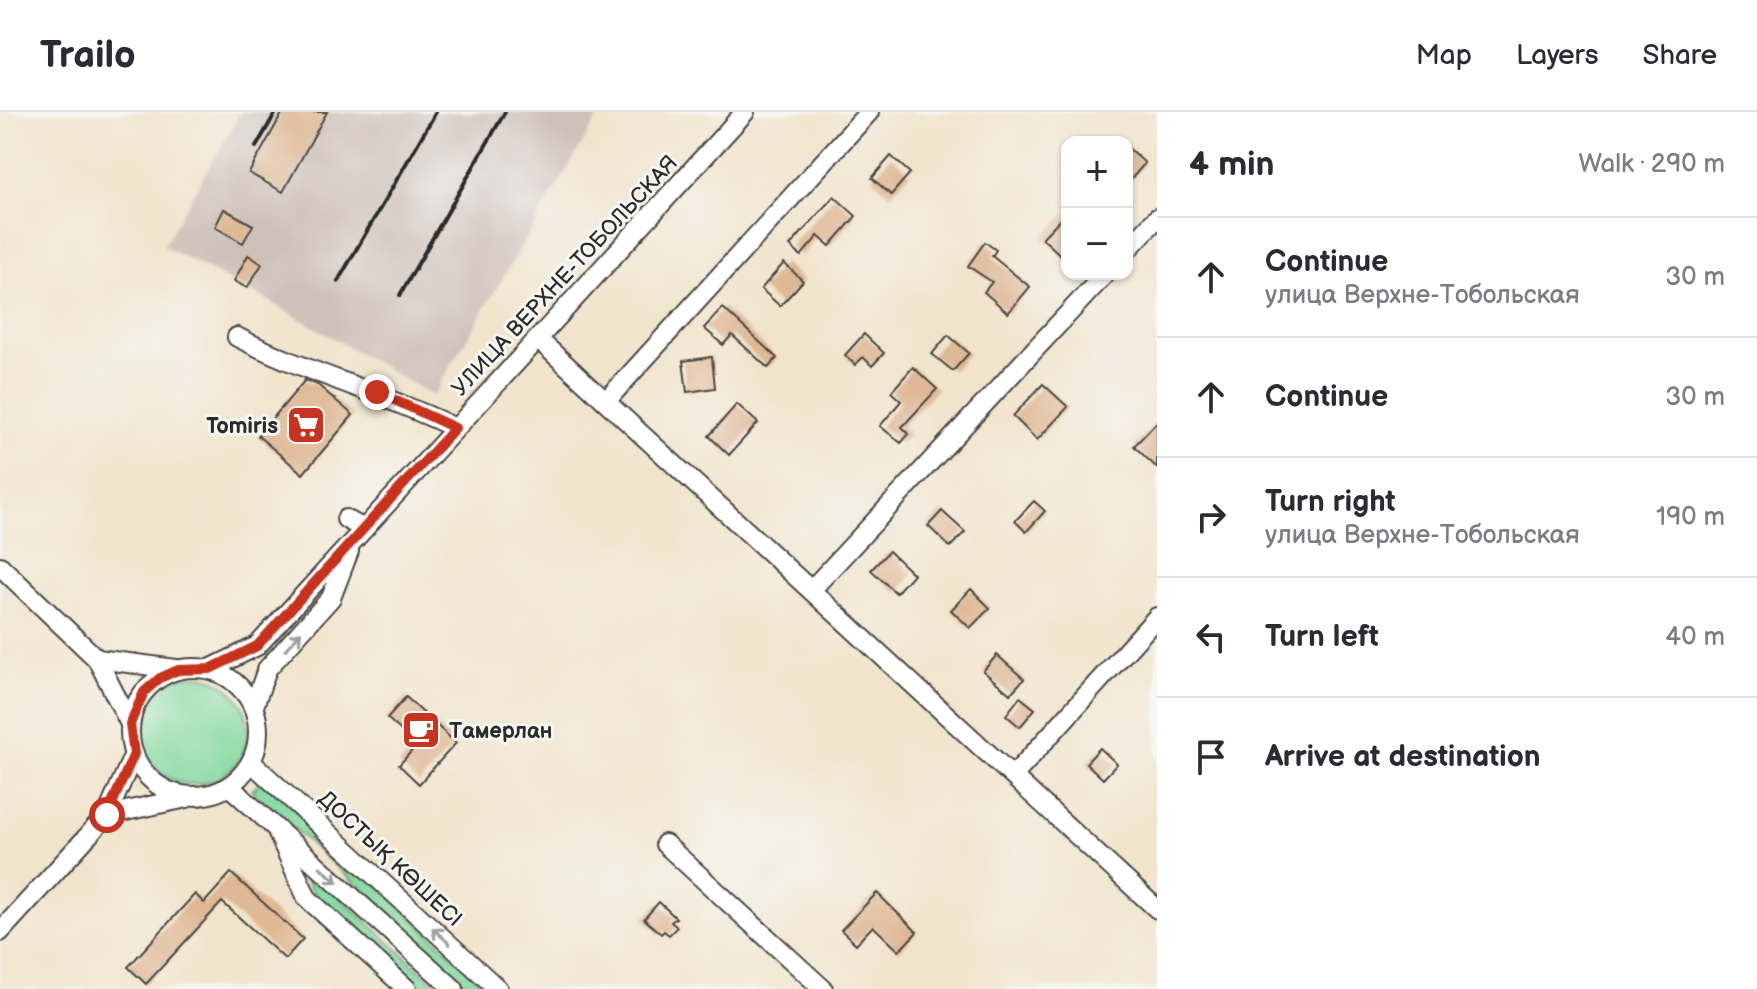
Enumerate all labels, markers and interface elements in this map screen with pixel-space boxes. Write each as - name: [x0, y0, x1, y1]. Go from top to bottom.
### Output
- text: Trailo: [40, 33, 136, 78]
- text: Map: [1416, 39, 1472, 72]
- text: Layers: [1516, 39, 1599, 72]
- text: Share: [1643, 39, 1717, 72]
- map controls: [1061, 136, 1133, 280]
- button: +: [1061, 136, 1133, 208]
- text: 4 min: [1189, 144, 1275, 185]
- text: Walk · 290 m: [1578, 149, 1725, 180]
- street label: УЛИЦА ВЕРХНЕ-ТОБОЛЬСКАЯ: [446, 150, 684, 402]
- button: −: [1061, 208, 1133, 280]
- text: Continue: [1265, 244, 1388, 280]
- icon: ahead: [1189, 255, 1233, 299]
- text: 30 m: [1665, 262, 1725, 293]
- text: улица Верхне-Тобольская: [1265, 280, 1580, 311]
- route end: [359, 374, 395, 410]
- icon: ahead: [1189, 375, 1233, 419]
- text: Continue: [1265, 379, 1388, 415]
- text: 30 m: [1665, 382, 1725, 413]
- supermarket icon: Tomiris: [285, 404, 327, 446]
- place label: Tomiris: [206, 413, 278, 440]
- text: Turn right: [1265, 484, 1396, 520]
- icon: right: [1189, 495, 1233, 539]
- text: 190 m: [1656, 502, 1725, 533]
- text: улица Верхне-Тобольская: [1265, 520, 1580, 551]
- icon: left: [1189, 615, 1233, 659]
- text: Turn left: [1265, 619, 1379, 655]
- text: 40 m: [1665, 622, 1725, 653]
- one-way arrow: [283, 631, 301, 651]
- cafe icon: Тамерлан: [400, 709, 442, 751]
- place label: Тамерлан: [449, 718, 553, 745]
- icon: arrive: [1189, 735, 1233, 779]
- text: Arrive at destination: [1265, 739, 1541, 775]
- street label: ДОСТЫҚ КӨШЕСІ: [312, 785, 468, 933]
- route start: [89, 797, 125, 833]
- one-way arrow: [318, 866, 338, 884]
- one-way arrow: [431, 927, 451, 946]

